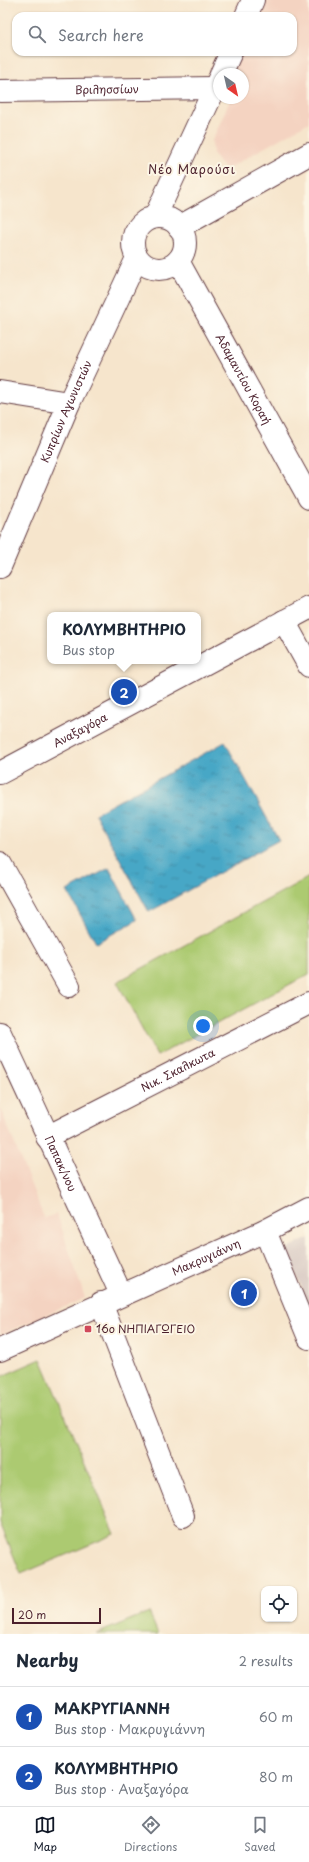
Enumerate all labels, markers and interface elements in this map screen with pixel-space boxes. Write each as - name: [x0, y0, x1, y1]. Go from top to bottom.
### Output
- search box: [12, 12, 297, 56]
- icon: search: [26, 23, 48, 45]
- text: Search here: [58, 23, 144, 46]
- north arrow: [213, 68, 249, 104]
- street label: Βριλησσίων: [75, 80, 139, 98]
- district label: Νέο Μαρούσι: [148, 160, 236, 178]
- street label: Αδαμαντίου Κοραή: [212, 330, 276, 427]
- street label: Κυπρίων Αγωνιστών: [36, 357, 96, 465]
- popup: [47, 612, 201, 664]
- text: ΚΟΛΥΜΒΗΤΗΡΙΟ: [62, 617, 186, 640]
- text: Bus stop: [62, 640, 115, 659]
- pin: 2: [111, 677, 137, 707]
- street label: Αναξαγόρα: [50, 708, 110, 751]
- your location: [193, 1016, 213, 1036]
- street label: Νικ. Σκαλκωτα: [138, 1044, 218, 1096]
- street label: Παπακ/νου: [41, 1133, 81, 1194]
- street label: Μακρυγιάννη: [169, 1234, 243, 1280]
- pin: 1: [231, 1278, 257, 1308]
- place label: 16ο ΝΗΠΙΑΓΩΓΕΙΟ: [96, 1320, 195, 1337]
- marker: 16ο ΝΗΠΙΑΓΩΓΕΙΟ: [83, 1324, 93, 1334]
- map controls: [261, 1586, 297, 1622]
- button: locate: [261, 1586, 297, 1622]
- scale bar: [12, 1606, 101, 1625]
- text: 20 m: [18, 1606, 46, 1623]
- text: Nearby: [16, 1647, 78, 1673]
- text: 2 results: [239, 1651, 293, 1670]
- text: ΜΑΚΡΥΓΙΑΝΝΗ: [54, 1696, 170, 1719]
- text: 1: [26, 1707, 32, 1726]
- text: 60 m: [259, 1707, 293, 1726]
- text: Bus stop · Μακρυγιάννη: [54, 1719, 205, 1738]
- text: ΚΟΛΥΜΒΗΤΗΡΙΟ: [54, 1756, 178, 1779]
- text: 2: [24, 1767, 34, 1786]
- text: 80 m: [259, 1767, 293, 1786]
- text: Bus stop · Αναξαγόρα: [54, 1779, 189, 1798]
- tab: Map: [33, 1814, 57, 1855]
- tab: Directions: [124, 1814, 177, 1855]
- tab: Saved: [244, 1814, 276, 1855]

